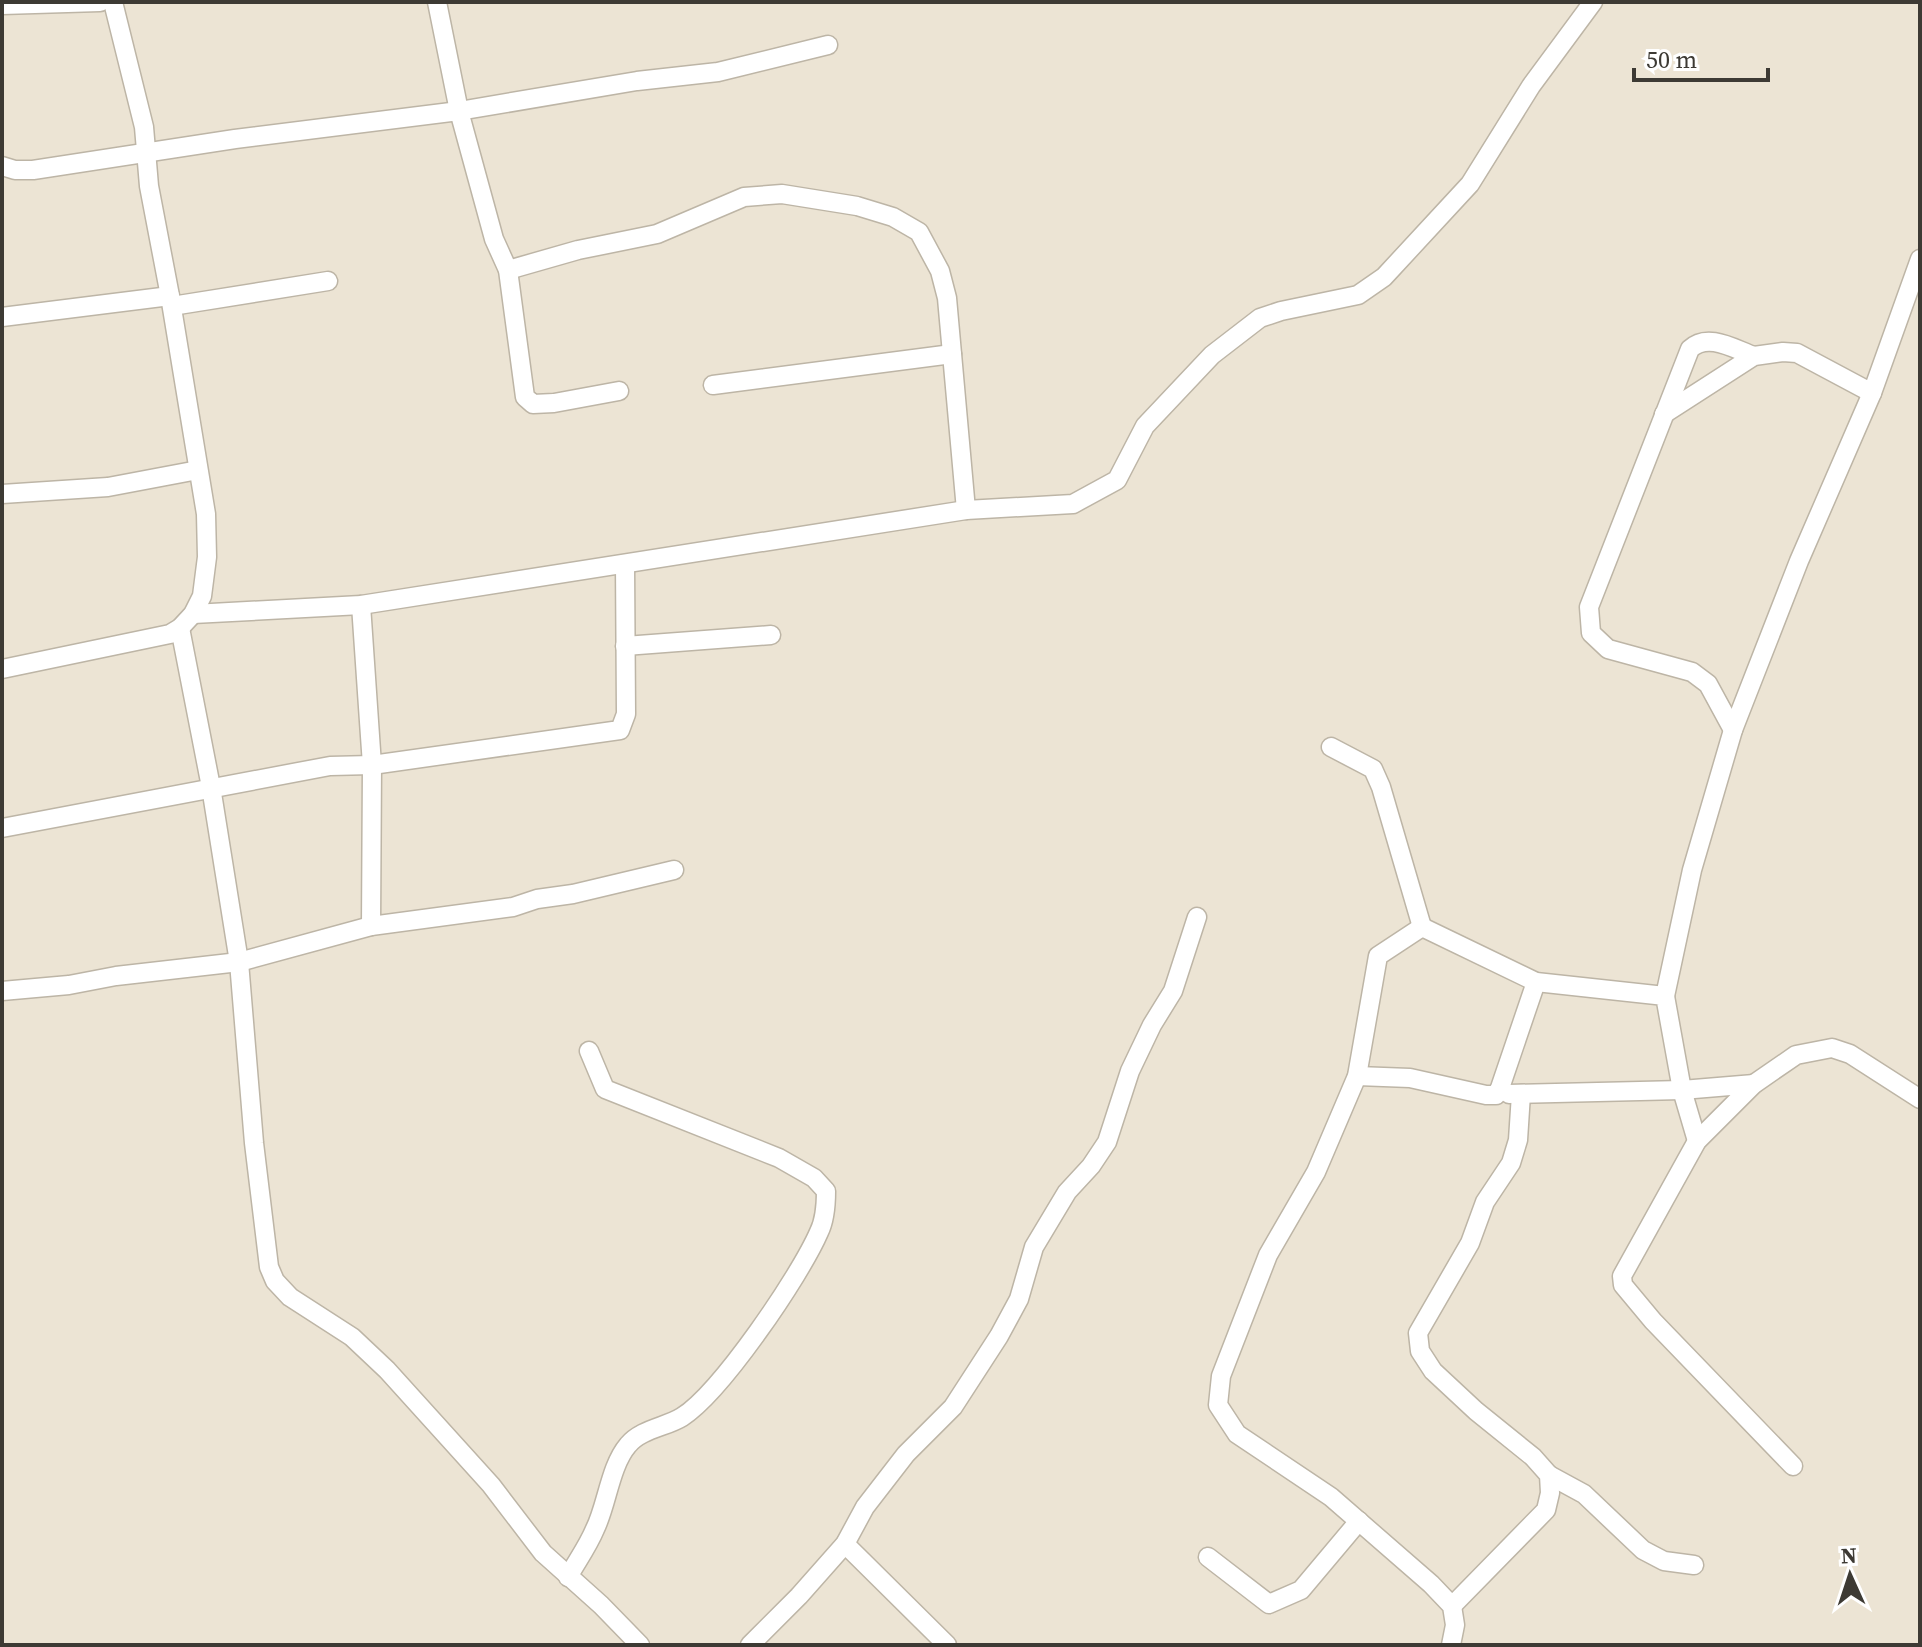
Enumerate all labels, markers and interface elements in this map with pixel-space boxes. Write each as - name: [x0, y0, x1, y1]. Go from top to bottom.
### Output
- scale bar: [1634, 32, 1768, 82]
- text: 50 m: [1646, 43, 1697, 76]
- north arrow: [1810, 1535, 1890, 1615]
- text: N: [1840, 1540, 1858, 1570]

